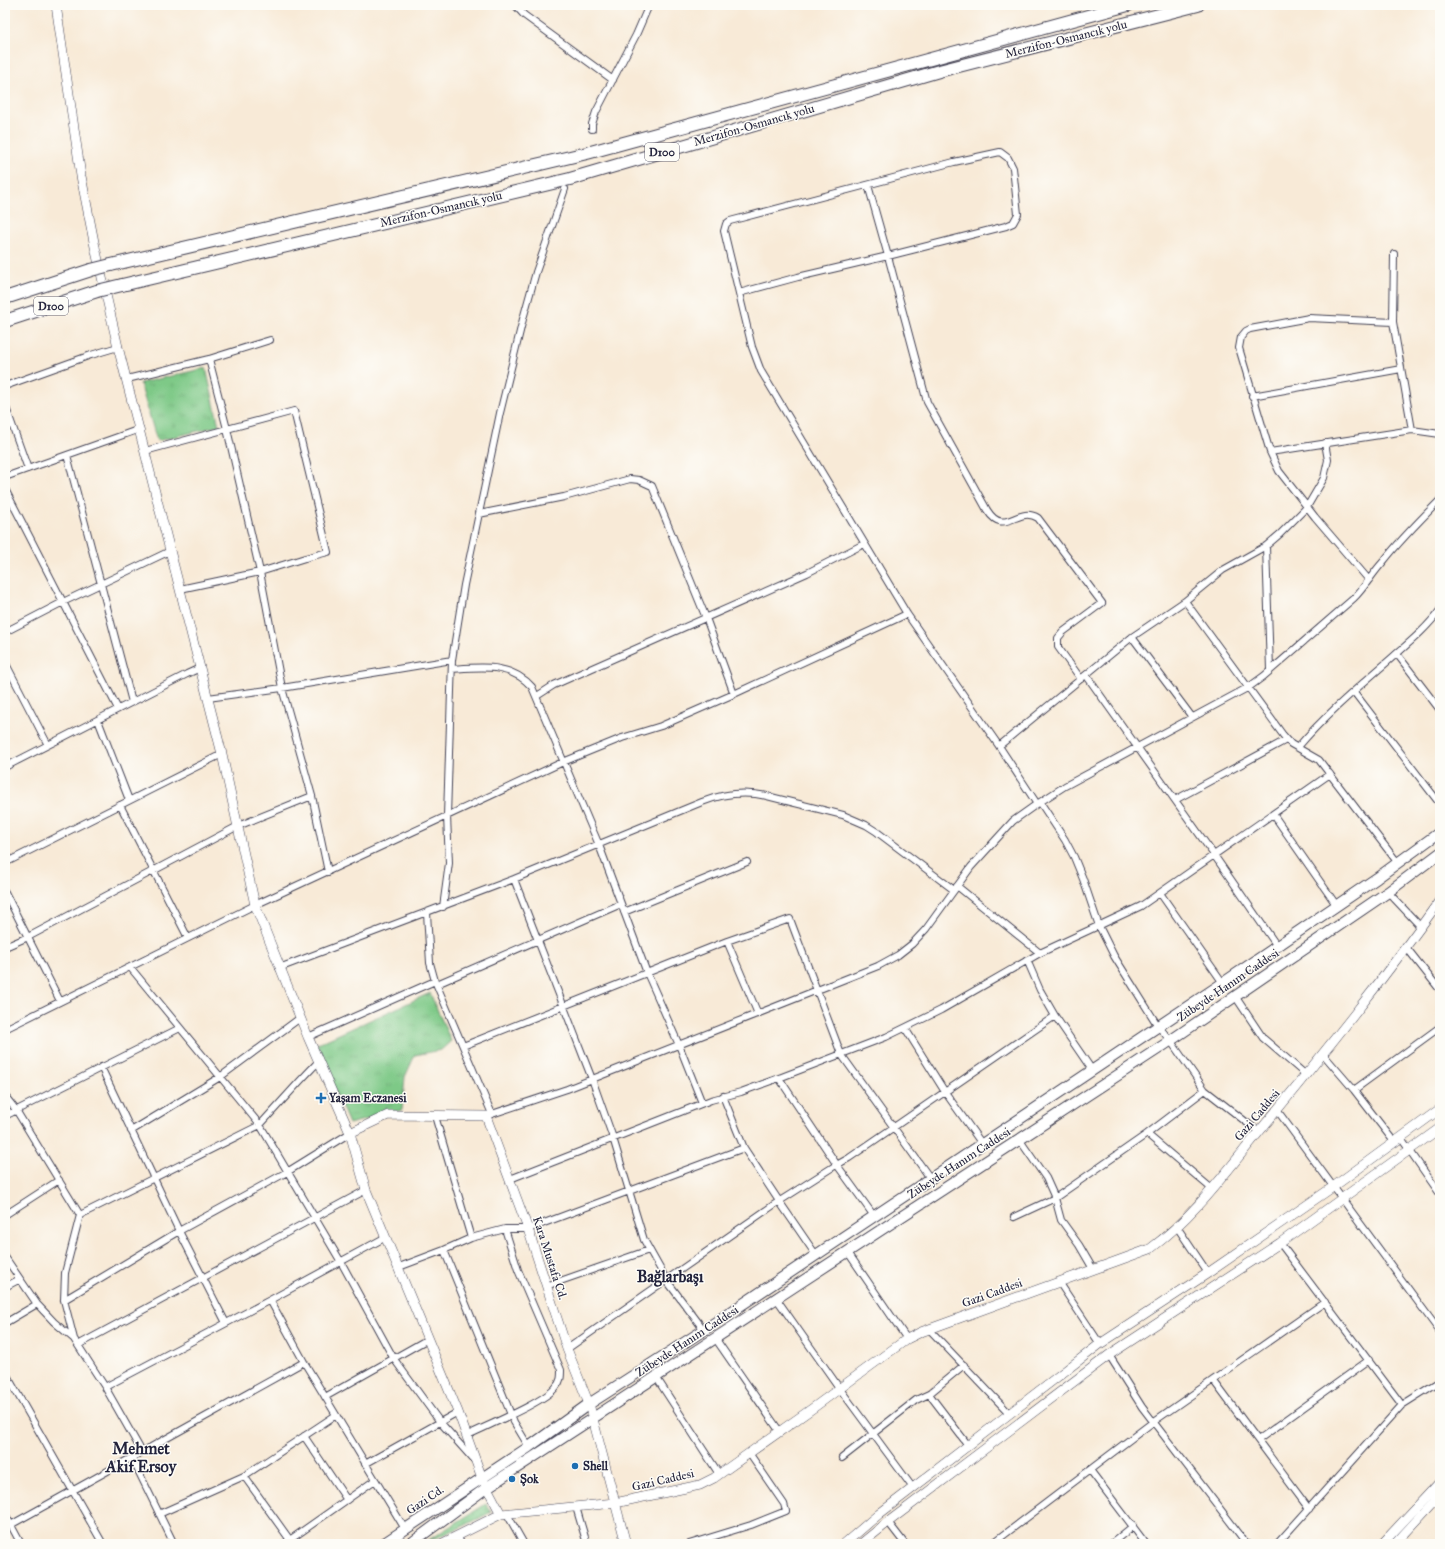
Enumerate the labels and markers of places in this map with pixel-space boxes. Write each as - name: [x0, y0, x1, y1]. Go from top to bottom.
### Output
- place label: Yaşam Eczanesi: [328, 1091, 407, 1106]
- marker: Yaşam Eczanesi: [316, 1093, 326, 1103]
- place label: Shell: [583, 1459, 609, 1473]
- marker: Shell: [570, 1461, 580, 1471]
- place label: Şok: [520, 1472, 539, 1487]
- marker: Şok: [507, 1474, 517, 1484]

